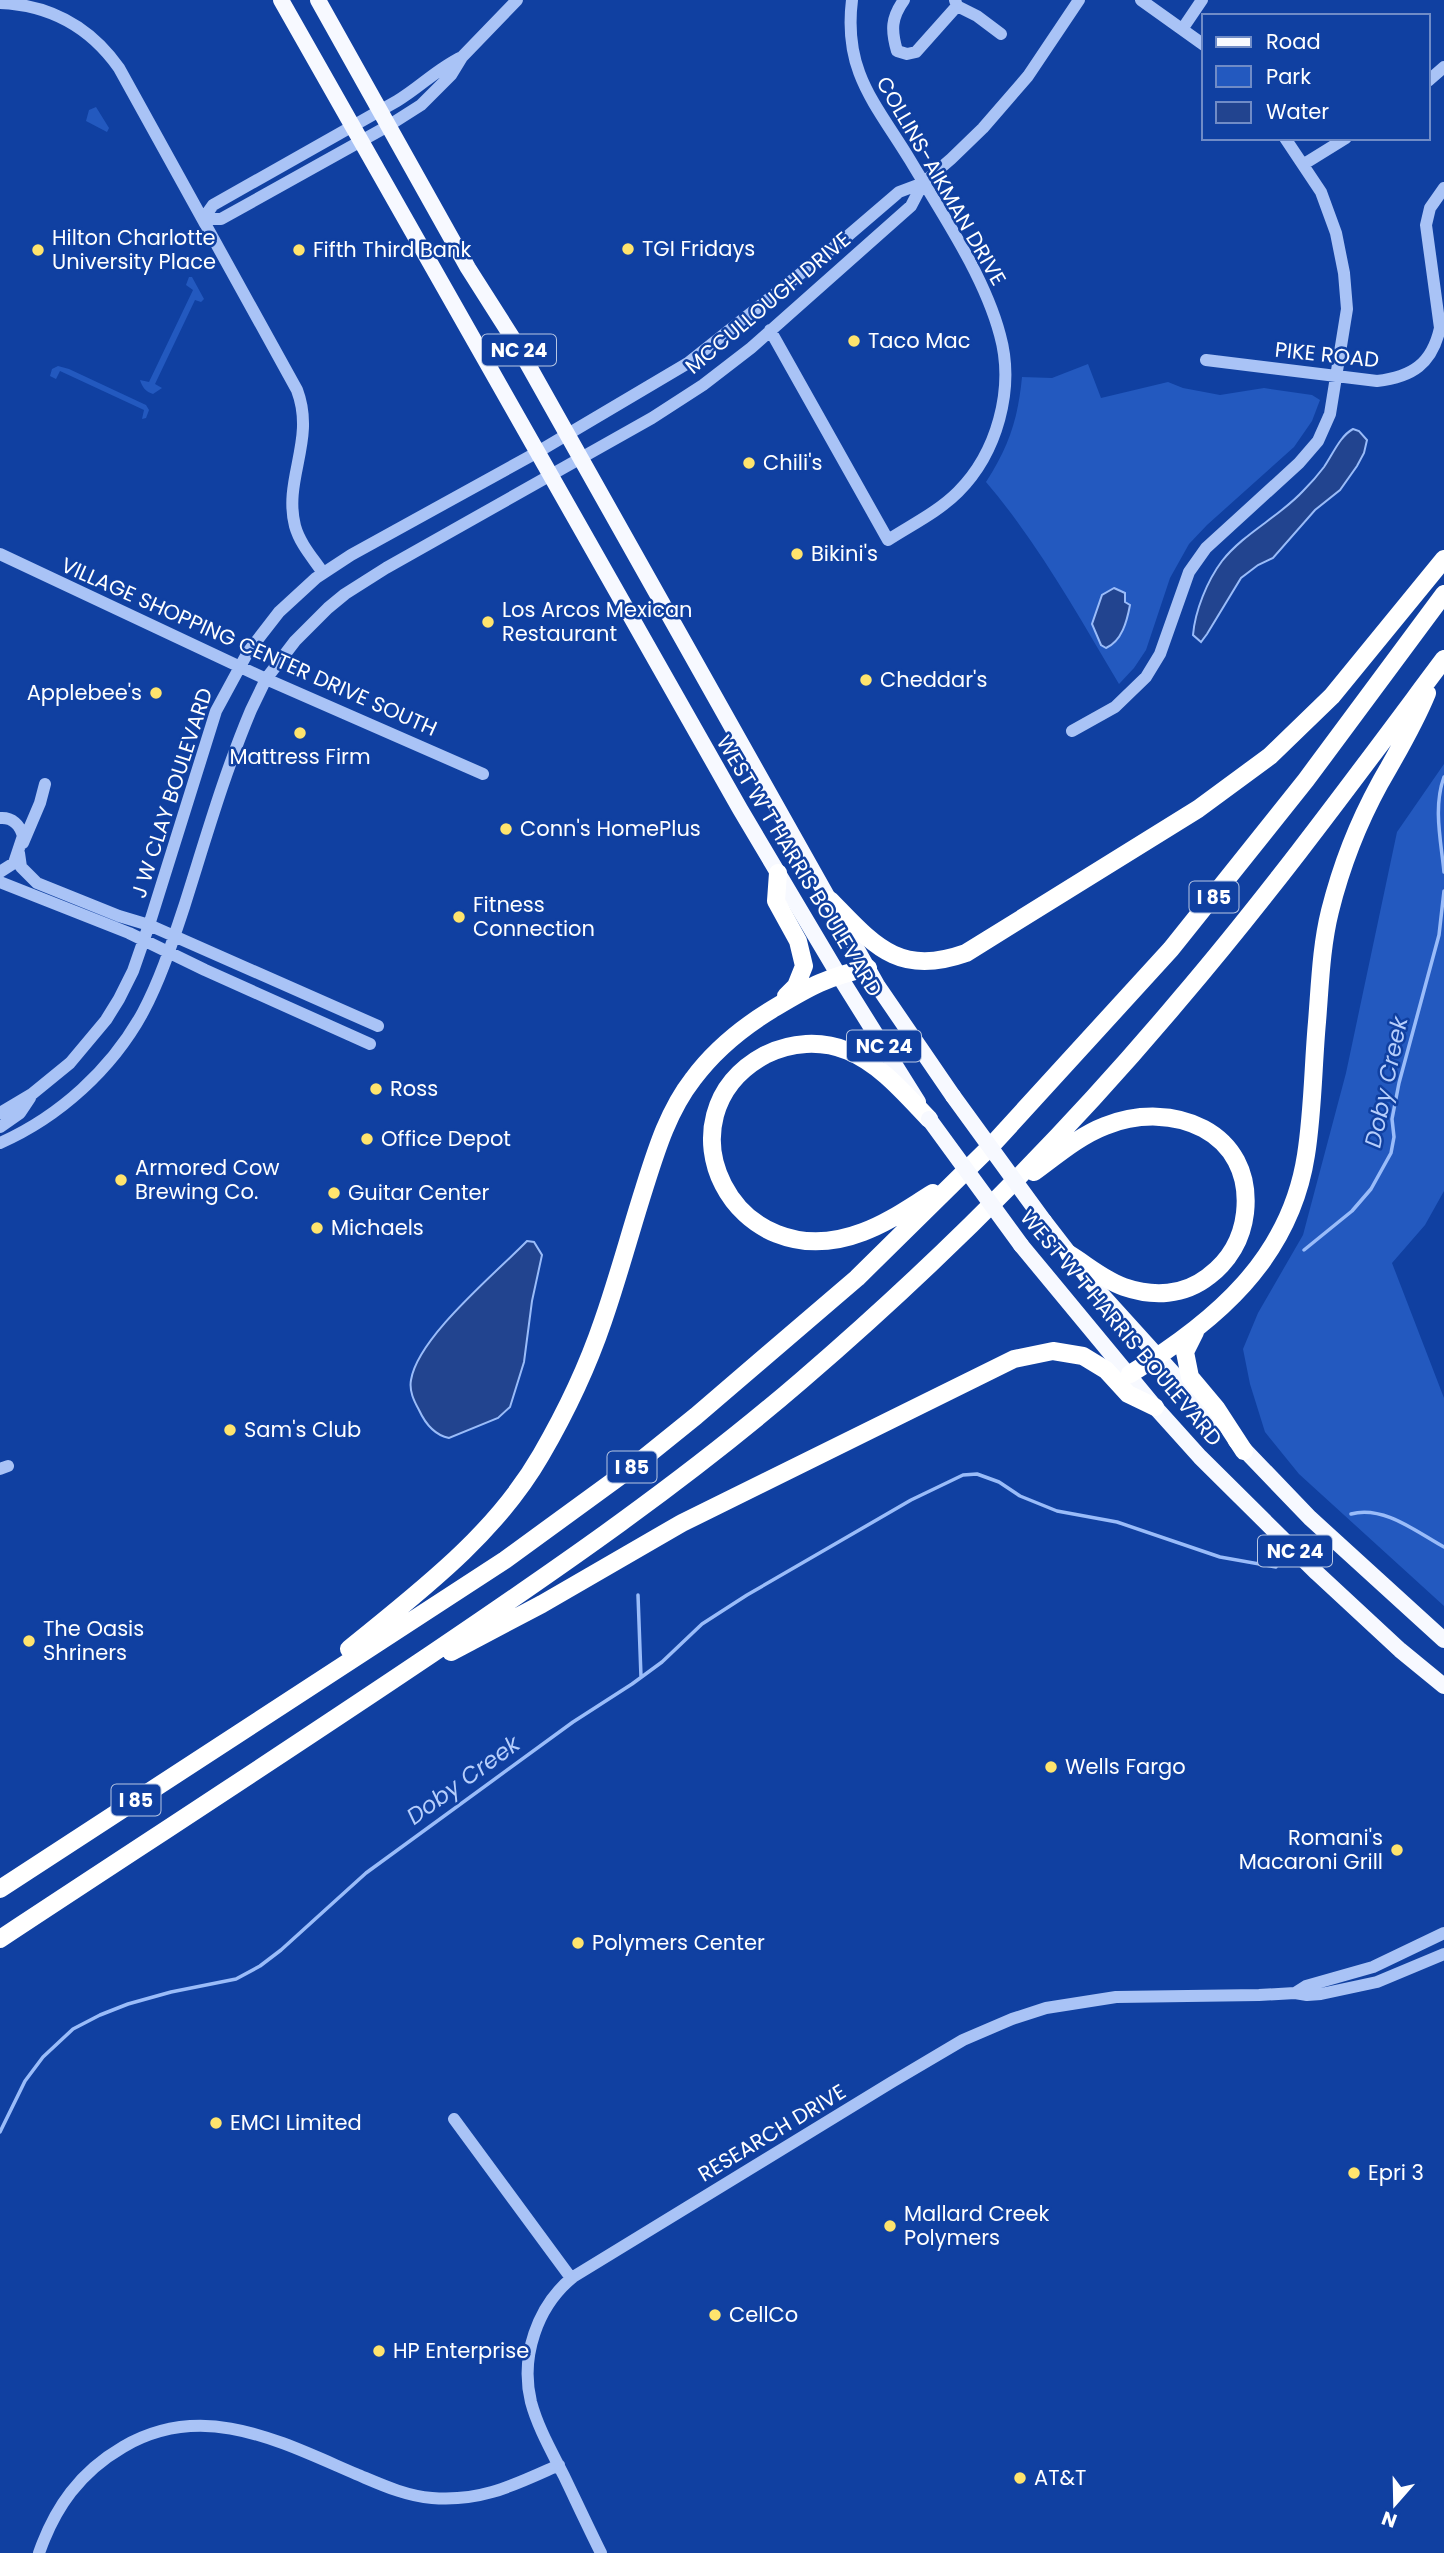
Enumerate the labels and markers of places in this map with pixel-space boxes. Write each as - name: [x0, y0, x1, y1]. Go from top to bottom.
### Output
- place label: Hilton Charlotte University Place: [52, 223, 216, 276]
- place label: TGI Fridays: [642, 234, 755, 263]
- place label: Fifth Third Bank: [313, 235, 471, 264]
- marker: TGI Fridays: [620, 241, 636, 257]
- marker: Hilton Charlotte University Place: [30, 242, 46, 258]
- marker: Fifth Third Bank: [291, 242, 307, 258]
- place label: Taco Mac: [868, 326, 970, 355]
- marker: Taco Mac: [846, 333, 862, 349]
- place label: Chili's: [763, 448, 822, 477]
- marker: Chili's: [741, 455, 757, 471]
- place label: Bikini's: [811, 539, 878, 568]
- marker: Bikini's: [789, 546, 805, 562]
- place label: Los Arcos Mexican Restaurant: [502, 595, 693, 648]
- marker: Los Arcos Mexican Restaurant: [480, 614, 496, 630]
- place label: Cheddar's: [880, 665, 987, 694]
- marker: Cheddar's: [858, 672, 874, 688]
- place label: Applebee's: [27, 678, 142, 707]
- marker: Applebee's: [148, 685, 164, 701]
- marker: Mattress Firm: [292, 725, 308, 741]
- place label: Mattress Firm: [229, 742, 371, 771]
- place label: Conn's HomePlus: [520, 814, 701, 843]
- marker: Conn's HomePlus: [498, 821, 514, 837]
- place label: Fitness Connection: [473, 890, 595, 943]
- marker: Fitness Connection: [451, 909, 467, 925]
- place label: Ross: [390, 1074, 438, 1103]
- marker: Ross: [368, 1081, 384, 1097]
- place label: Office Depot: [381, 1124, 511, 1153]
- marker: Office Depot: [359, 1131, 375, 1147]
- place label: Armored Cow Brewing Co.: [135, 1153, 280, 1206]
- marker: Armored Cow Brewing Co.: [113, 1172, 129, 1188]
- place label: Guitar Center: [348, 1178, 490, 1207]
- marker: Guitar Center: [326, 1185, 342, 1201]
- place label: Michaels: [331, 1213, 424, 1242]
- marker: Michaels: [309, 1220, 325, 1236]
- place label: Sam's Club: [244, 1415, 361, 1444]
- marker: Sam's Club: [222, 1422, 238, 1438]
- place label: The Oasis Shriners: [43, 1614, 144, 1667]
- marker: The Oasis Shriners: [21, 1633, 37, 1649]
- place label: Wells Fargo: [1065, 1752, 1186, 1781]
- marker: Wells Fargo: [1043, 1759, 1059, 1775]
- place label: Romani's Macaroni Grill: [1239, 1823, 1383, 1876]
- marker: Romani's Macaroni Grill: [1389, 1842, 1405, 1858]
- place label: Polymers Center: [592, 1928, 765, 1957]
- marker: Polymers Center: [570, 1935, 586, 1951]
- place label: EMCI Limited: [230, 2108, 362, 2137]
- marker: EMCI Limited: [208, 2115, 224, 2131]
- place label: Epri 3: [1368, 2158, 1424, 2187]
- marker: Epri 3: [1346, 2165, 1362, 2181]
- place label: Mallard Creek Polymers: [904, 2199, 1050, 2252]
- marker: Mallard Creek Polymers: [882, 2218, 898, 2234]
- place label: CellCo: [729, 2300, 798, 2329]
- marker: CellCo: [707, 2307, 723, 2323]
- place label: HP Enterprise: [393, 2336, 529, 2365]
- marker: HP Enterprise: [371, 2343, 387, 2359]
- place label: AT&T: [1034, 2463, 1086, 2492]
- marker: AT&T: [1012, 2470, 1028, 2486]

